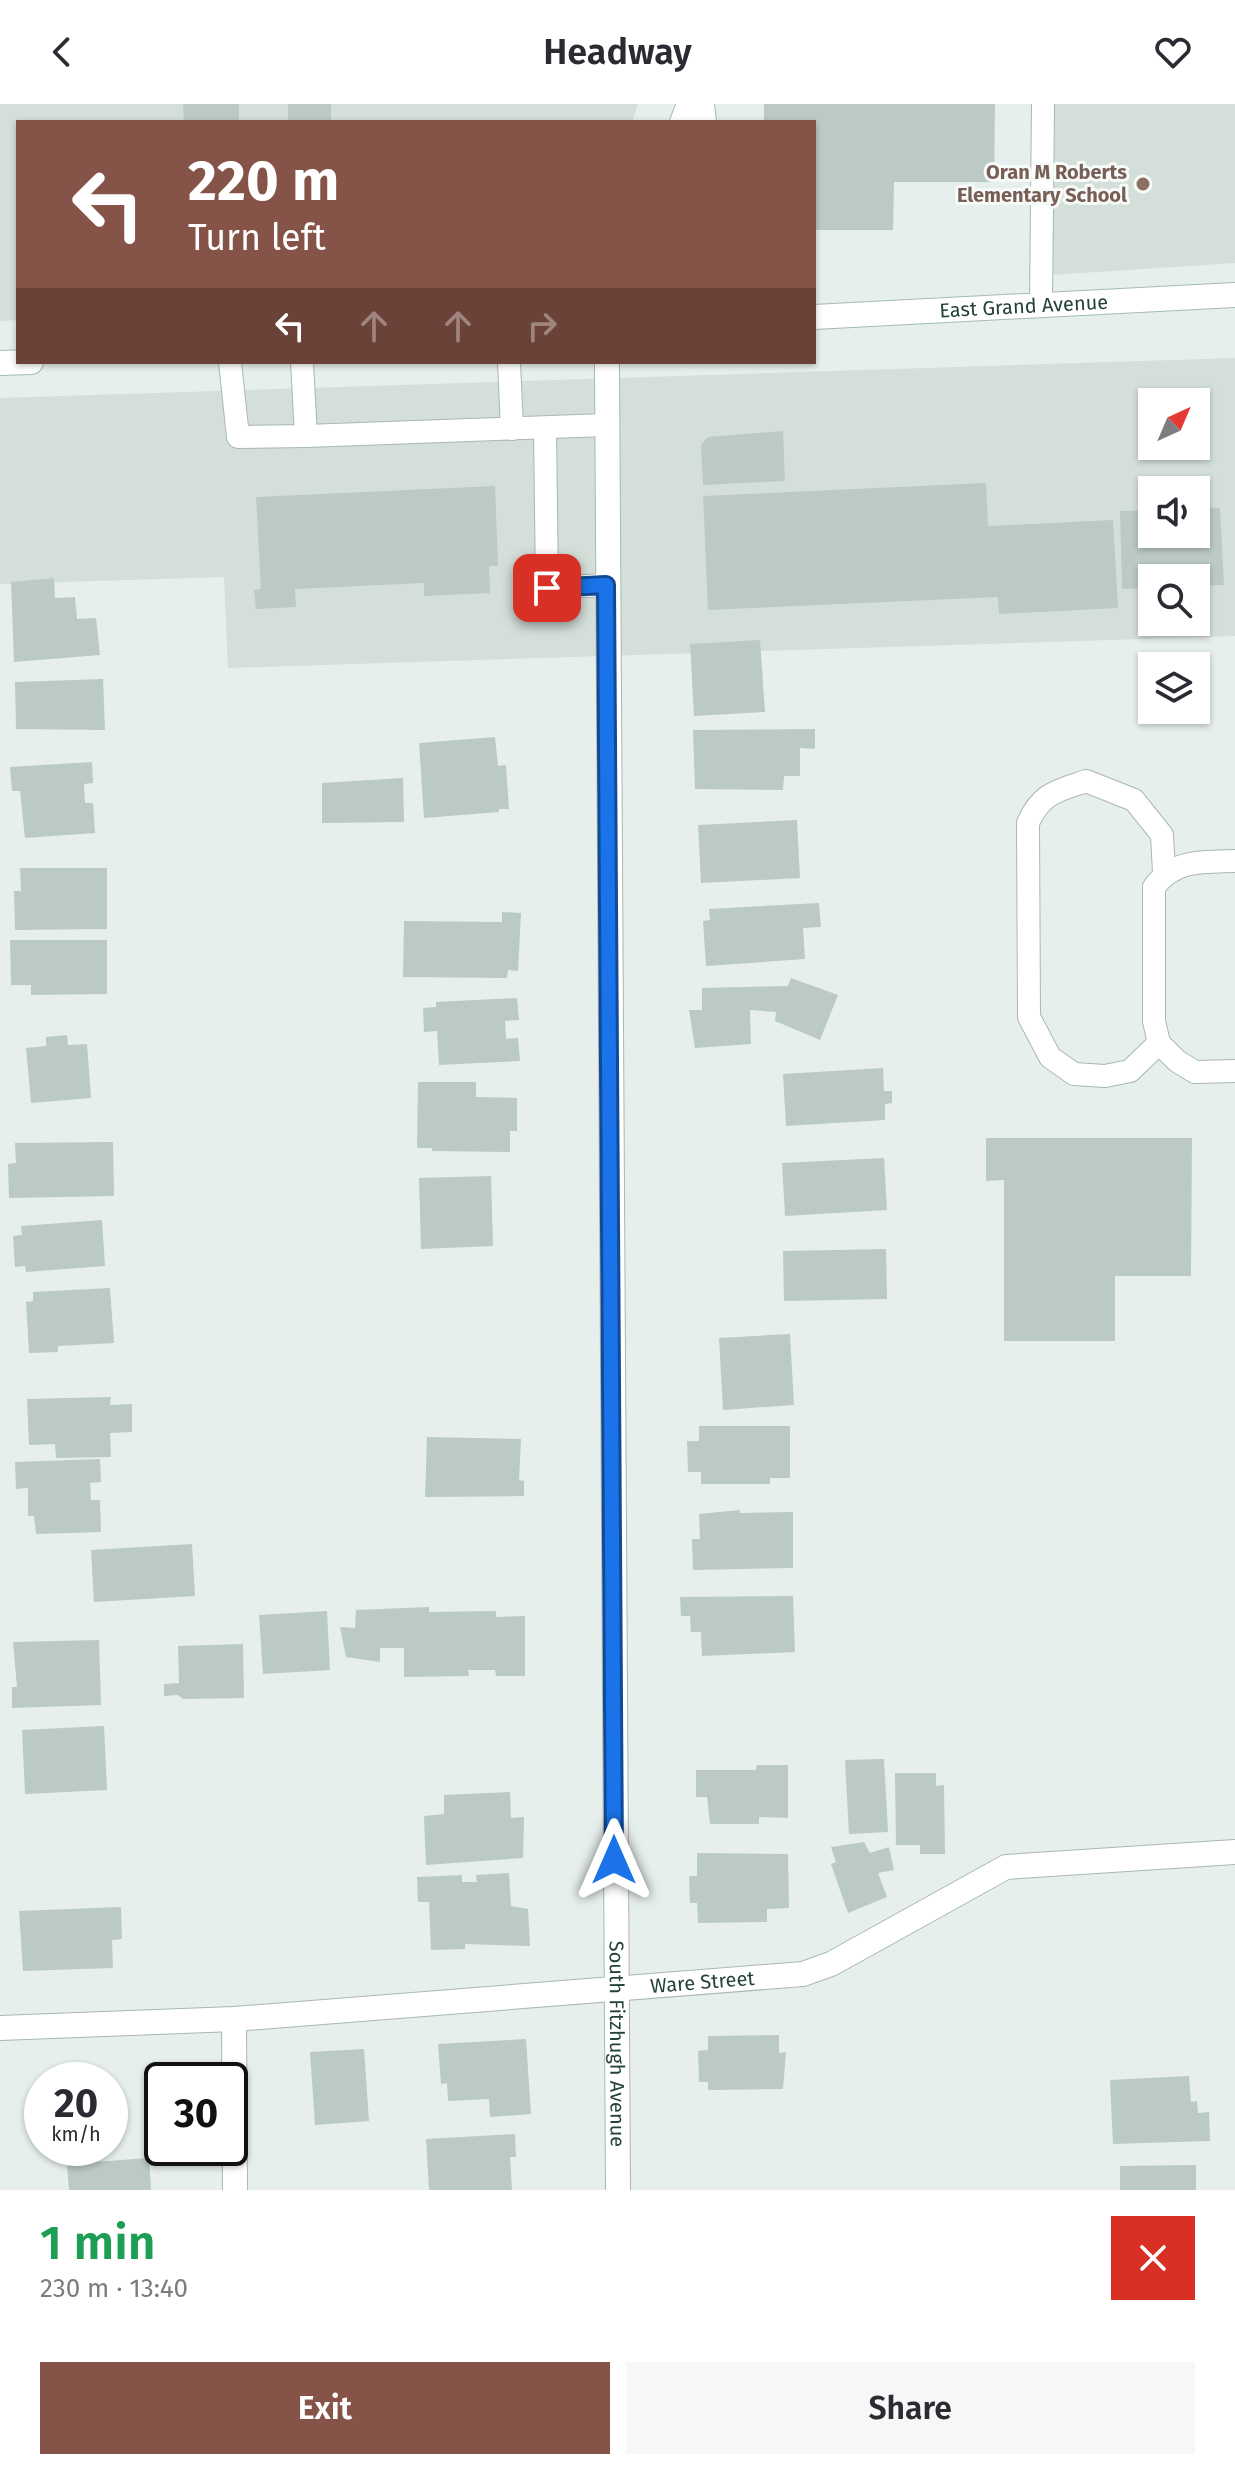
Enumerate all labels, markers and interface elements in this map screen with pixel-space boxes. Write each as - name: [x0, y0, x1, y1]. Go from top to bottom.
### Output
- icon: back: [40, 30, 84, 74]
- text: Headway: [543, 30, 692, 74]
- icon: heart: [1151, 30, 1195, 74]
- text: 220 m: [188, 148, 339, 215]
- icon: left: [56, 152, 160, 256]
- place label: Oran M Roberts Elementary School: [957, 160, 1127, 207]
- marker: Oran M Roberts Elementary School: [1134, 175, 1152, 193]
- text: Turn left: [188, 216, 326, 260]
- street label: East Grand Avenue: [939, 290, 1109, 322]
- icon: left: [268, 304, 312, 348]
- icon: ahead: [352, 304, 396, 348]
- icon: ahead: [436, 304, 480, 348]
- icon: right: [520, 304, 564, 348]
- north arrow: [1138, 388, 1210, 460]
- map controls: [1138, 388, 1210, 724]
- button: sound: [1138, 476, 1210, 548]
- pin: [513, 554, 581, 622]
- button: search: [1138, 564, 1210, 636]
- icon: arrive: [525, 566, 569, 610]
- button: layers: [1138, 652, 1210, 724]
- position arrow: [572, 1818, 656, 1902]
- street label: South Fitzhugh Avenue: [605, 1941, 630, 2147]
- street label: Ware Street: [649, 1966, 756, 1998]
- speed limit sign: 30: [144, 2062, 248, 2166]
- text: 20: [54, 2080, 98, 2128]
- text: km/h: [51, 2122, 101, 2146]
- text: 1 min: [40, 2214, 156, 2272]
- button: close: [1111, 2216, 1195, 2300]
- text: 230 m · 13:40: [40, 2273, 188, 2304]
- button: Exit: [40, 2362, 610, 2454]
- button: Share: [626, 2362, 1195, 2454]

